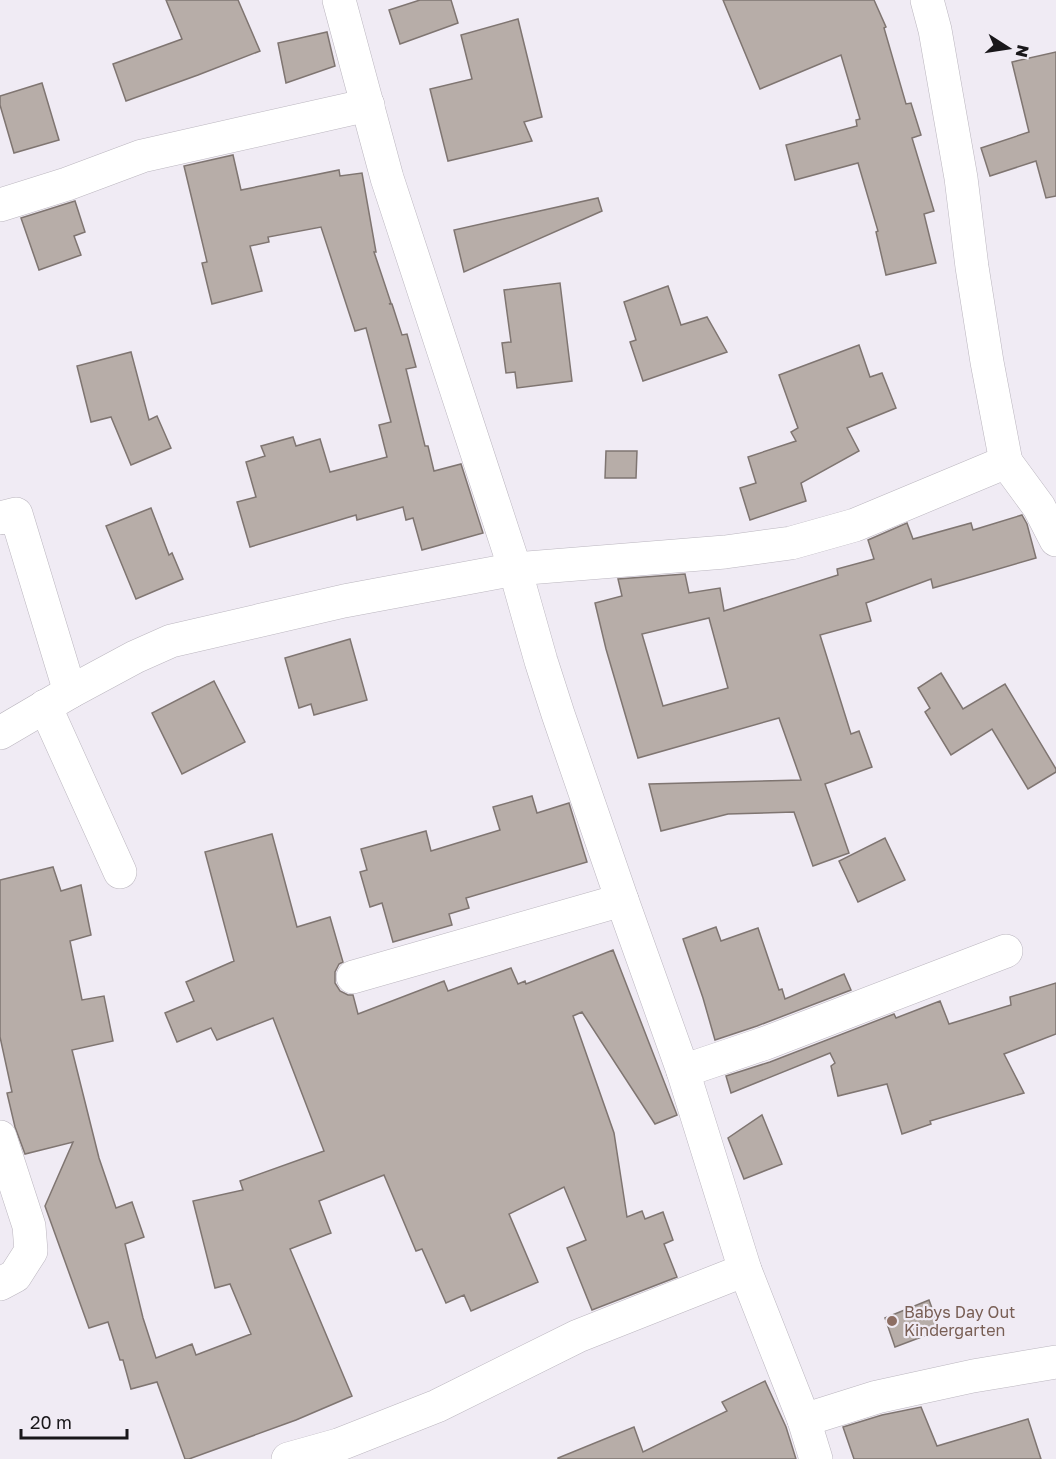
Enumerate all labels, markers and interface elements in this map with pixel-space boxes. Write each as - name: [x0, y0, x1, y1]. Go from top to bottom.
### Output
- north arrow: [978, 18, 1038, 78]
- text: N: [1012, 43, 1034, 59]
- place label: Babys Day Out Kindergarten: [904, 1302, 1016, 1340]
- marker: Babys Day Out Kindergarten: [885, 1314, 899, 1328]
- scale bar: [21, 1402, 128, 1440]
- text: 20 m: [30, 1411, 72, 1433]

